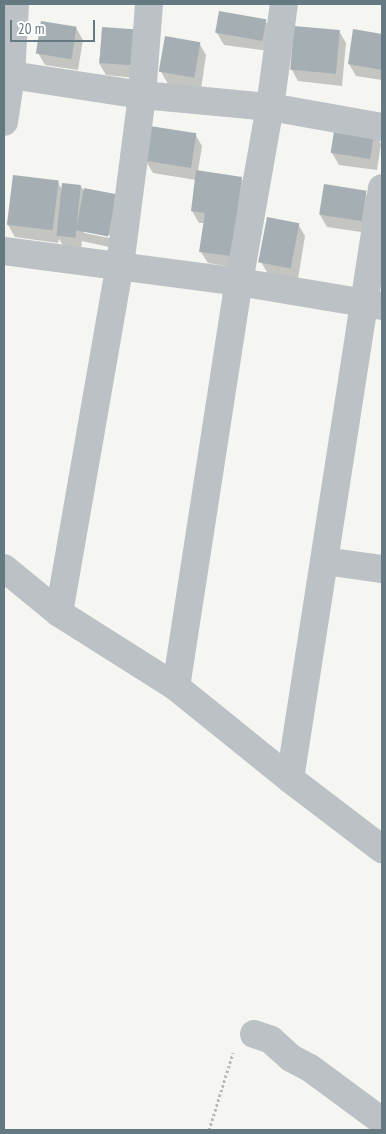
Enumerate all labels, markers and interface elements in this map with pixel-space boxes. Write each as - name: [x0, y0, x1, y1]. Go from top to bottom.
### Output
- scale bar: [12, 10, 98, 42]
- text: 20 m: [18, 19, 44, 38]

